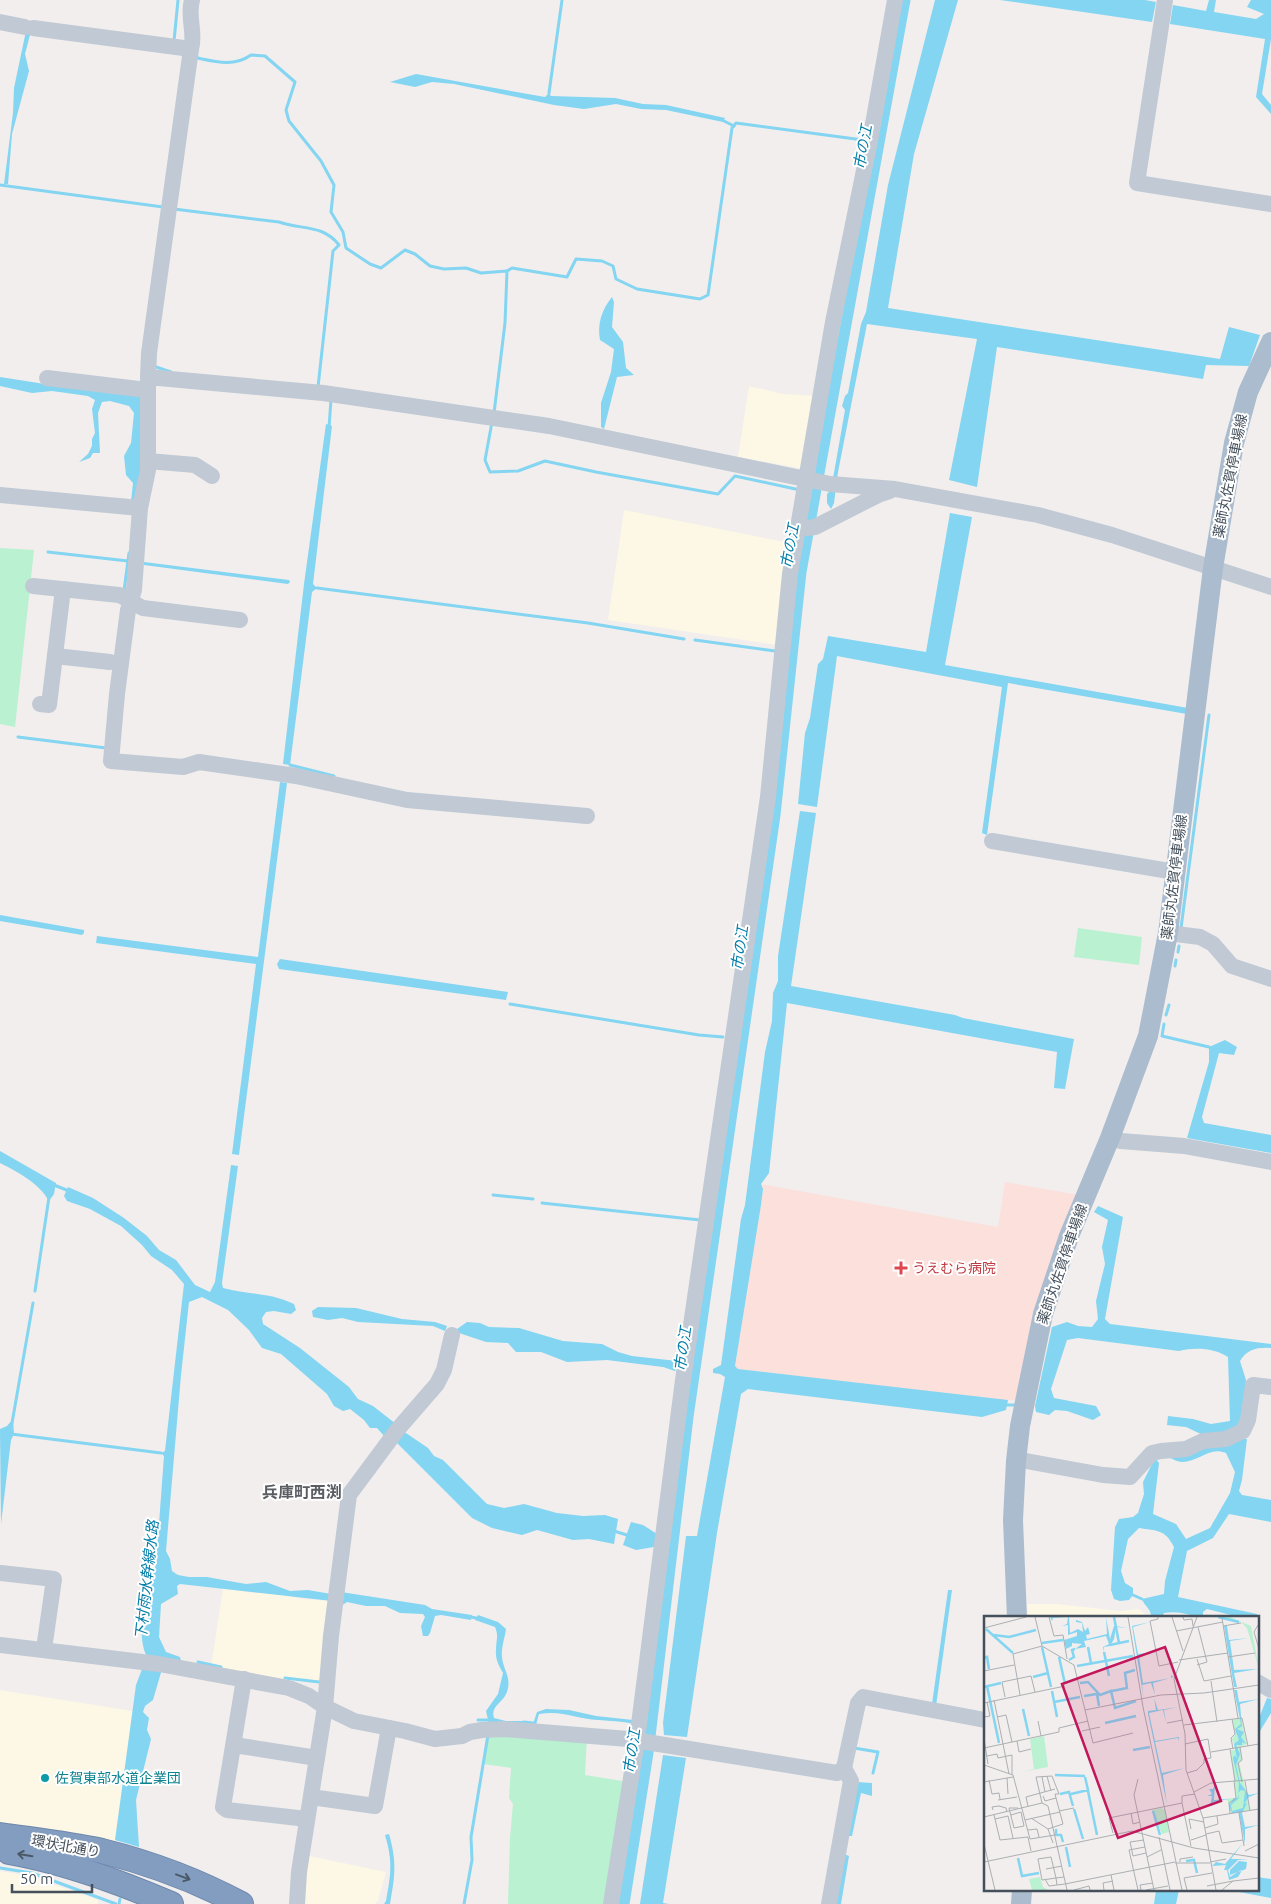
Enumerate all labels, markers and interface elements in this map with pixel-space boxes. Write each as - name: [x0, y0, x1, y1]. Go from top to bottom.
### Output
- water label: 市の江: [850, 121, 875, 171]
- street label: 薬師丸佐賀停車場線: [1210, 413, 1250, 539]
- water label: 市の江: [777, 520, 802, 570]
- street label: 薬師丸佐賀停車場線: [1158, 813, 1190, 941]
- water label: 市の江: [728, 922, 751, 971]
- street label: 薬師丸佐賀停車場線: [1034, 1202, 1090, 1326]
- place label: うえむら病院: [912, 1260, 996, 1276]
- marker: うえむら病院: [894, 1261, 908, 1275]
- water label: 市の江: [671, 1323, 694, 1372]
- district label: 兵庫町西渕: [262, 1483, 342, 1501]
- water label: 下村雨水幹線水路: [132, 1517, 161, 1641]
- inset map: [984, 1616, 1258, 1892]
- water label: 市の江: [620, 1725, 643, 1774]
- place label: 佐賀東部水道企業団: [55, 1770, 181, 1786]
- marker: 佐賀東部水道企業団: [39, 1772, 51, 1784]
- street label: 環状北通り: [30, 1832, 102, 1860]
- one-way arrow: [18, 1850, 34, 1860]
- scale bar: [12, 1862, 92, 1894]
- text: 50 m: [20, 1870, 53, 1887]
- one-way arrow: [175, 1873, 191, 1882]

